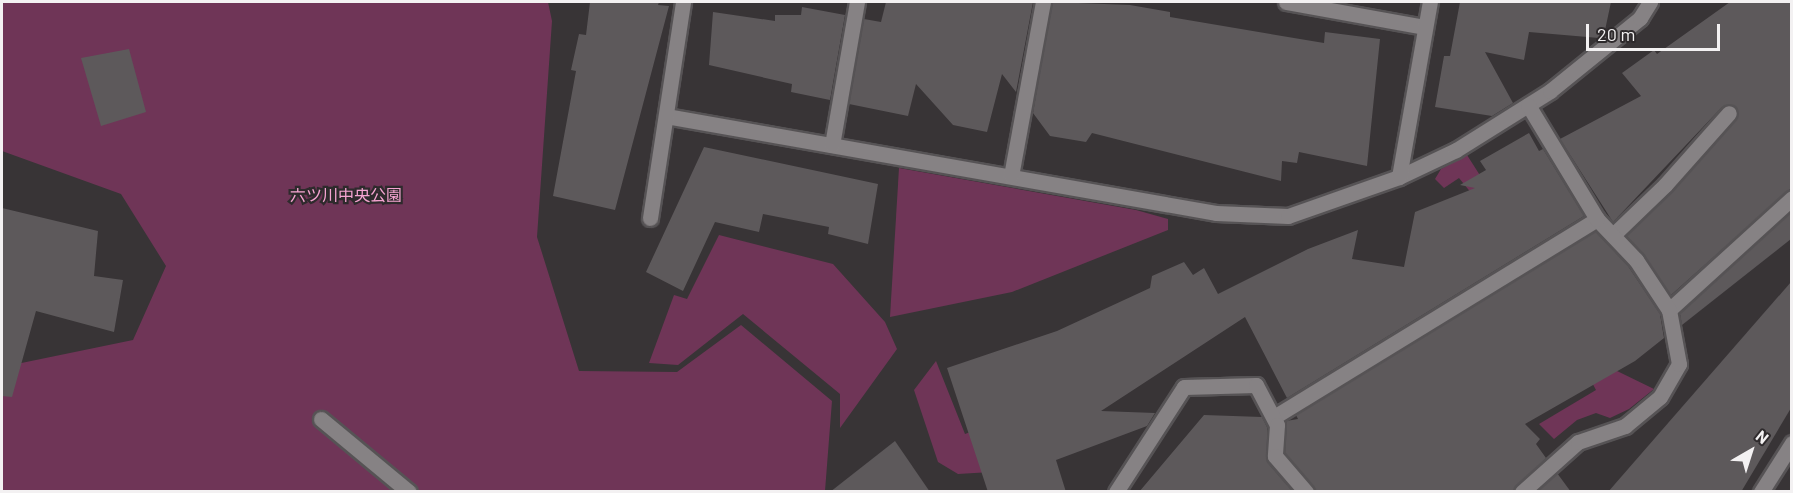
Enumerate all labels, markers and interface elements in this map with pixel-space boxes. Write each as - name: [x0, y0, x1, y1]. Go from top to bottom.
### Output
- scale bar: [1589, 12, 1722, 50]
- text: 20 m: [1597, 23, 1635, 45]
- park label: 六ツ川中央公園: [290, 185, 402, 205]
- north arrow: [1721, 421, 1781, 481]
- text: N: [1753, 426, 1773, 447]

